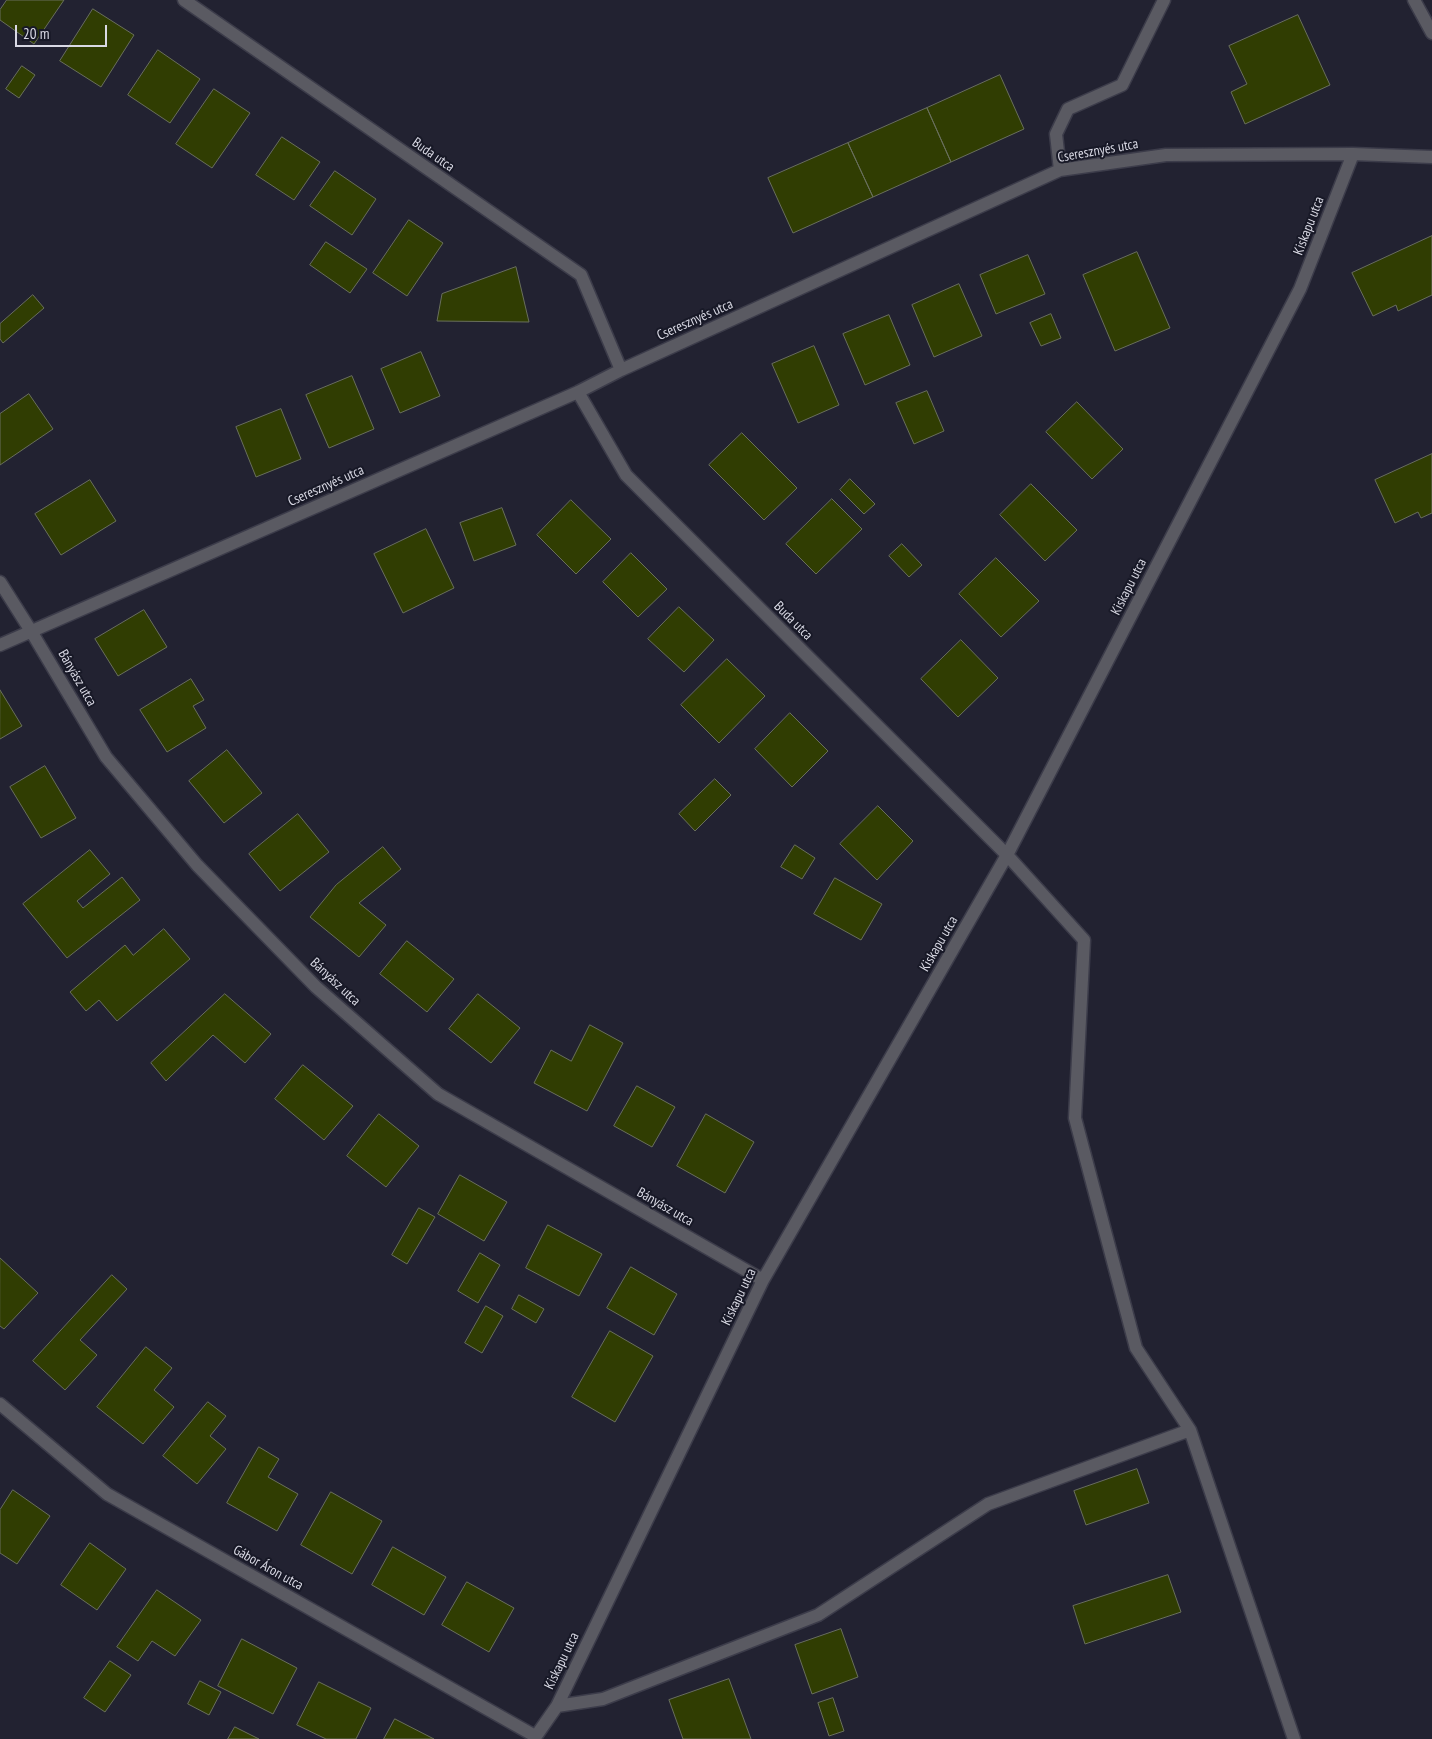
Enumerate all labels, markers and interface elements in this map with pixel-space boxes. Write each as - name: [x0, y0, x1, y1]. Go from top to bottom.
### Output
- scale bar: [18, 15, 110, 47]
- text: 20 m: [23, 24, 49, 43]
- street label: Buda utca: [409, 134, 457, 176]
- street label: Cseresznyés utca: [1056, 136, 1140, 166]
- street label: Kiskapu utca: [1290, 194, 1328, 258]
- street label: Cseresznyés utca: [654, 296, 736, 344]
- street label: Cseresznyés utca: [285, 462, 367, 510]
- street label: Kiskapu utca: [1108, 556, 1150, 618]
- street label: Buda utca: [770, 598, 816, 644]
- street label: Bányász utca: [54, 647, 100, 709]
- street label: Kiskapu utca: [916, 913, 962, 975]
- street label: Bányász utca: [306, 955, 364, 1009]
- street label: Bányász utca: [634, 1184, 696, 1230]
- street label: Kiskapu utca: [718, 1266, 760, 1328]
- street label: Gábor Áron utca: [230, 1542, 306, 1594]
- street label: Kiskapu utca: [541, 1630, 583, 1692]

